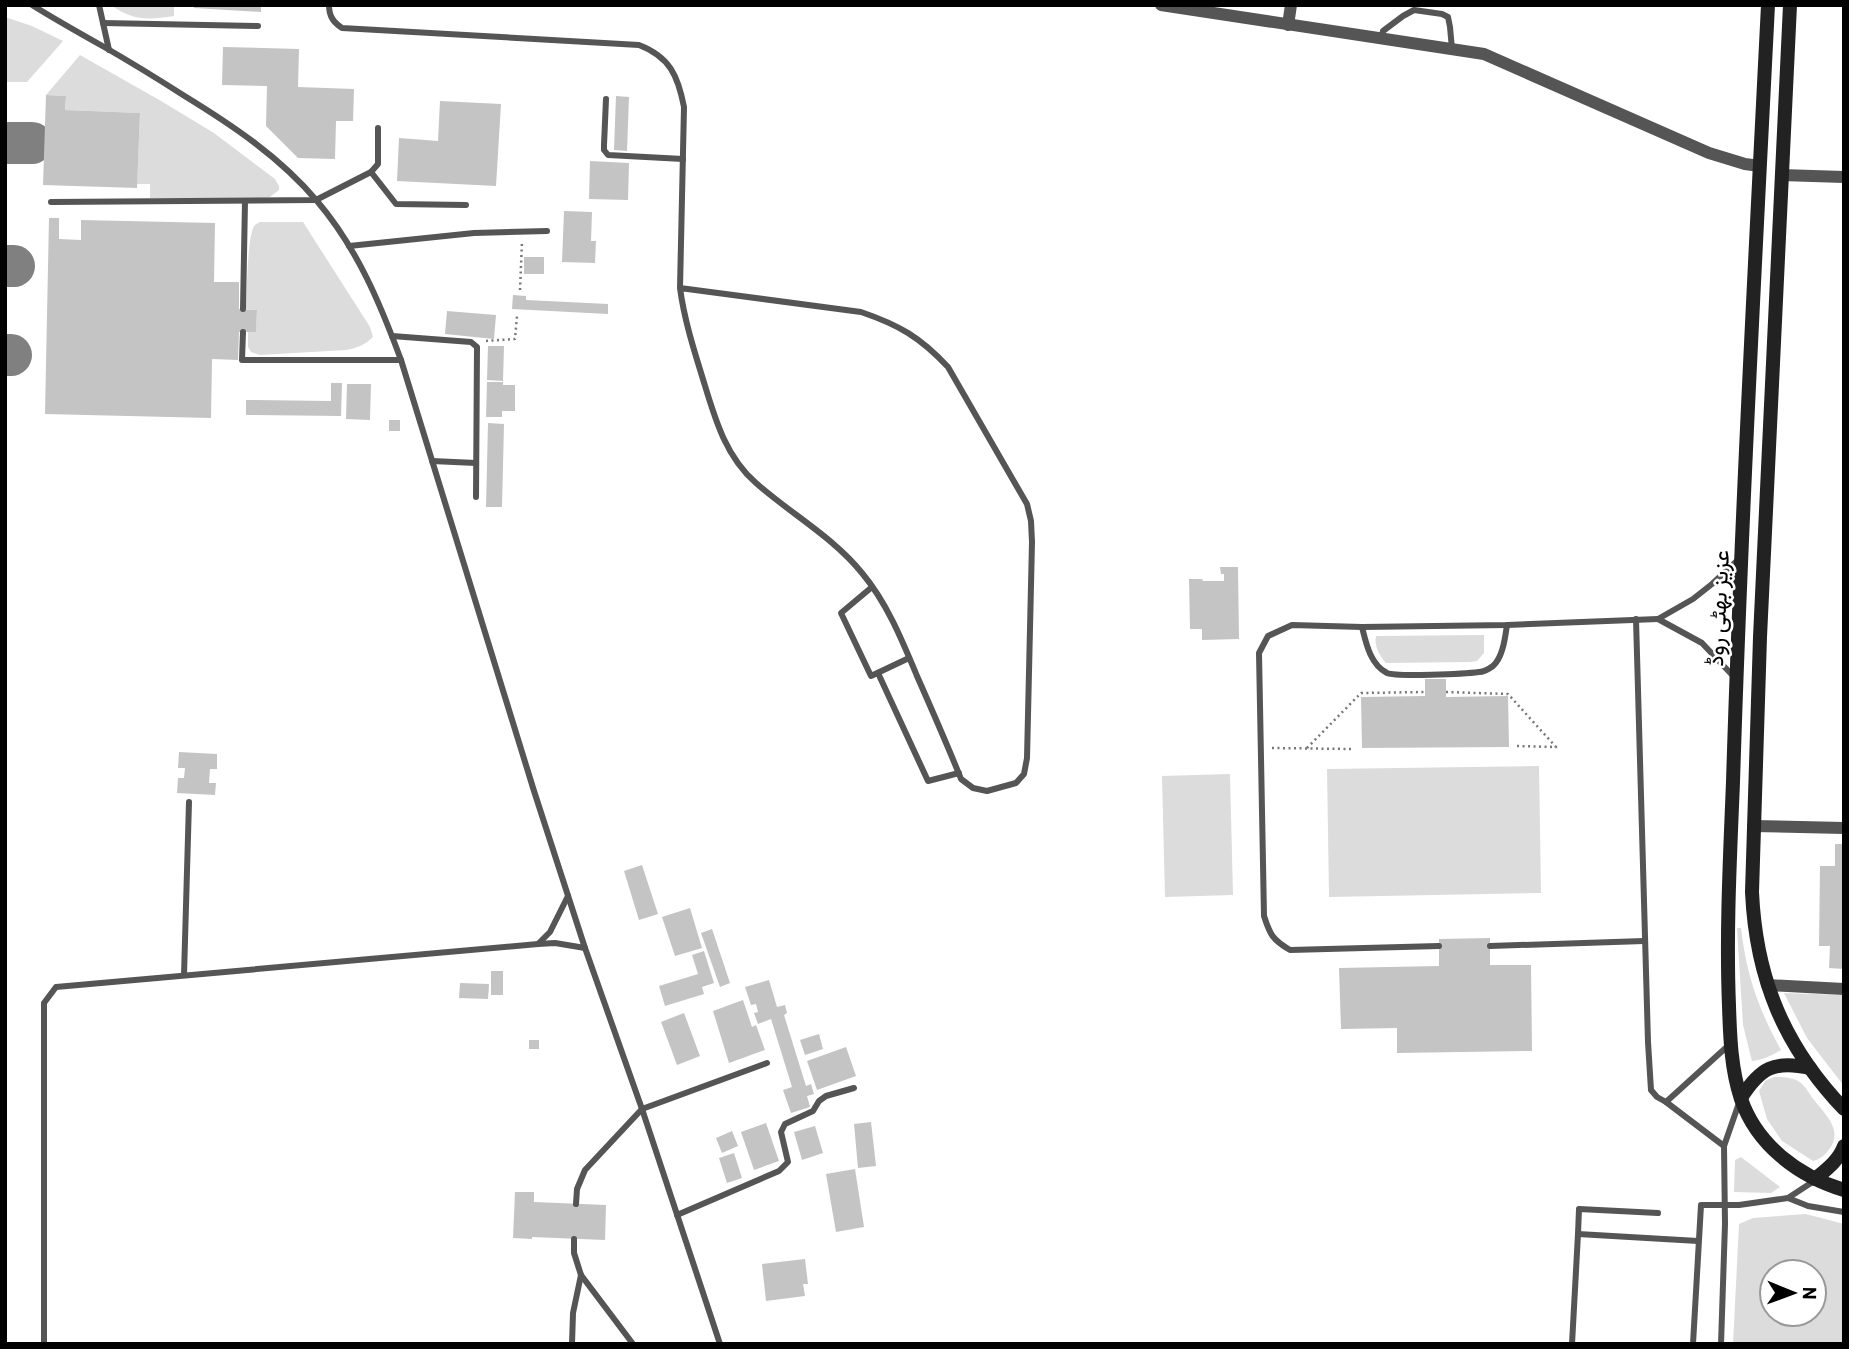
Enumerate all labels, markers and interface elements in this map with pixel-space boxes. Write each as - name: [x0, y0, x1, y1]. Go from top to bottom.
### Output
- street label: عزیز بھٹی روڈ: [1700, 549, 1736, 667]
- north arrow: [1758, 1258, 1828, 1328]
- text: N: [1799, 1287, 1822, 1300]

